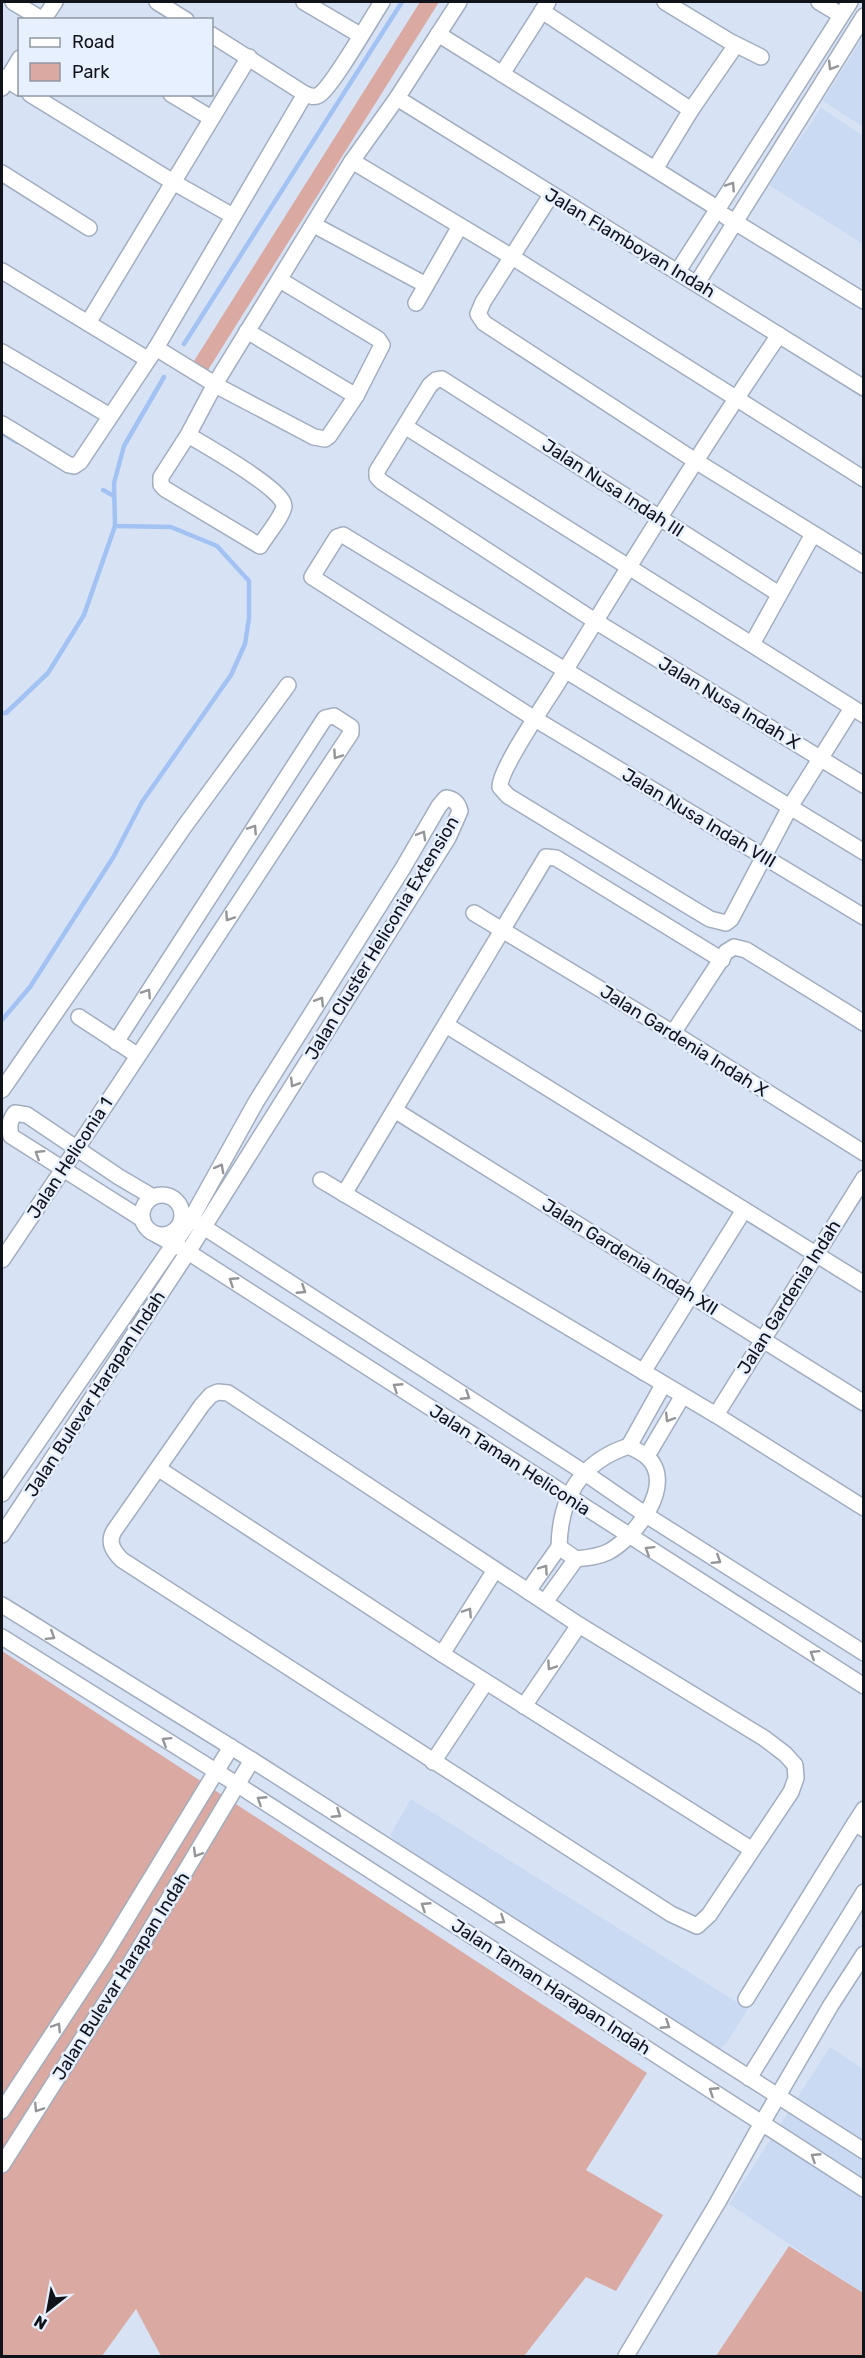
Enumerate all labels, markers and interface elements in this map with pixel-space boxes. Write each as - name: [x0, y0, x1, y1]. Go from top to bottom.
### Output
- legend: [18, 18, 213, 96]
- text: Road: [72, 31, 115, 53]
- one-way arrow: [828, 60, 840, 70]
- text: Park: [72, 61, 110, 83]
- one-way arrow: [724, 182, 735, 193]
- street label: Jalan Flamboyan Indah: [541, 183, 719, 303]
- street label: Jalan Nusa Indah III: [538, 434, 688, 542]
- street label: Jalan Nusa Indah X: [654, 652, 804, 754]
- one-way arrow: [333, 748, 344, 759]
- street label: Jalan Nusa Indah VIII: [618, 763, 780, 873]
- street label: Jalan Cluster Heliconia Extension: [300, 812, 464, 1064]
- one-way arrow: [246, 825, 258, 835]
- one-way arrow: [415, 831, 427, 841]
- one-way arrow: [225, 910, 236, 921]
- street label: Jalan Gardenia Indah X: [596, 980, 772, 1102]
- one-way arrow: [140, 989, 152, 999]
- one-way arrow: [313, 997, 325, 1007]
- one-way arrow: [290, 1077, 302, 1087]
- street label: Jalan Heliconia 1: [23, 1093, 117, 1223]
- one-way arrow: [35, 1151, 46, 1162]
- one-way arrow: [212, 1163, 224, 1174]
- street label: Jalan Gardenia Indah XII: [538, 1194, 722, 1320]
- street label: Jalan Gardenia Indah: [733, 1216, 845, 1378]
- one-way arrow: [229, 1278, 240, 1289]
- one-way arrow: [296, 1282, 307, 1293]
- street label: Jalan Bulevar Harapan Indah: [20, 1287, 170, 1501]
- one-way arrow: [393, 1383, 404, 1394]
- one-way arrow: [460, 1388, 470, 1400]
- street label: Jalan Taman Heliconia: [425, 1400, 595, 1520]
- one-way arrow: [664, 1412, 676, 1422]
- one-way arrow: [645, 1546, 656, 1557]
- one-way arrow: [710, 1553, 721, 1564]
- one-way arrow: [537, 1565, 548, 1576]
- one-way arrow: [461, 1608, 473, 1618]
- one-way arrow: [45, 1628, 55, 1640]
- one-way arrow: [810, 1650, 820, 1662]
- one-way arrow: [547, 1659, 558, 1670]
- one-way arrow: [162, 1736, 172, 1748]
- one-way arrow: [257, 1796, 268, 1807]
- one-way arrow: [331, 1807, 341, 1819]
- one-way arrow: [192, 1847, 204, 1857]
- street label: Jalan Bulevar Harapan Indah: [48, 1868, 194, 2084]
- one-way arrow: [421, 1901, 431, 1913]
- one-way arrow: [495, 1912, 505, 1924]
- street label: Jalan Taman Harapan Indah: [447, 1914, 655, 2060]
- one-way arrow: [659, 2017, 670, 2028]
- one-way arrow: [50, 2023, 61, 2034]
- one-way arrow: [708, 2087, 719, 2098]
- one-way arrow: [34, 2102, 46, 2112]
- one-way arrow: [810, 2153, 821, 2164]
- north arrow: [18, 2280, 78, 2340]
- text: N: [31, 2311, 50, 2334]

